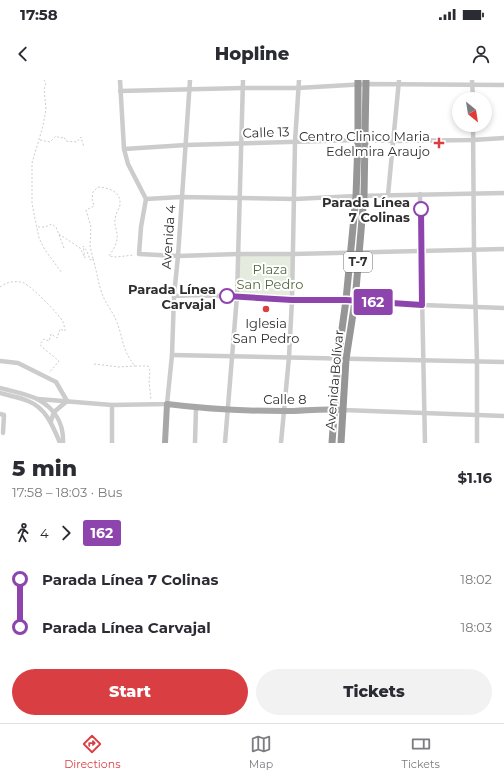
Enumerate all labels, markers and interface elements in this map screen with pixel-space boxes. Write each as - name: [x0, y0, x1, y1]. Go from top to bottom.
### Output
- text: 17:58: [20, 5, 58, 24]
- icon: back: [12, 43, 34, 65]
- text: Hopline: [215, 43, 289, 65]
- icon: person: [470, 43, 492, 65]
- north arrow: [452, 92, 492, 132]
- map controls: [452, 92, 492, 132]
- street label: Calle 13: [242, 123, 290, 141]
- place label: Centro Clinico Maria Edelmira Araujo: [299, 128, 430, 159]
- marker: Centro Clinico Maria Edelmira Araujo: [433, 137, 445, 149]
- place label: Parada Línea 7 Colinas: [322, 194, 410, 225]
- marker: Parada Línea 7 Colinas: [413, 201, 429, 217]
- street label: Avenida 4: [158, 204, 178, 270]
- road number: T-7: [344, 252, 372, 272]
- park label: Plaza San Pedro: [237, 261, 303, 292]
- place label: Parada Línea Carvajal: [128, 281, 216, 312]
- marker: Parada Línea Carvajal: [219, 288, 235, 304]
- line badge: 162: [350, 289, 396, 315]
- text: 162: [362, 293, 384, 311]
- marker: Iglesia San Pedro: [261, 304, 271, 314]
- place label: Iglesia San Pedro: [233, 315, 299, 346]
- street label: Avenida Bolívar: [322, 329, 346, 431]
- street label: Calle 8: [263, 391, 307, 407]
- text: 5 min: [12, 455, 77, 482]
- text: $1.16: [458, 468, 492, 487]
- text: 17:58 – 18:03 · Bus: [12, 484, 122, 500]
- icon: walk: [12, 522, 34, 544]
- icon: forward: [55, 522, 77, 544]
- text: 162: [91, 524, 113, 542]
- text: 4: [40, 525, 49, 541]
- text: Parada Línea 7 Colinas: [42, 570, 218, 589]
- text: 18:02: [460, 571, 492, 587]
- text: Parada Línea Carvajal: [42, 618, 211, 637]
- text: 18:03: [460, 619, 492, 635]
- button: Start: [12, 669, 248, 715]
- button: Tickets: [256, 669, 492, 715]
- tab: Directions: [64, 733, 121, 771]
- tab: Map: [249, 733, 273, 771]
- tab: Tickets: [402, 733, 440, 771]

